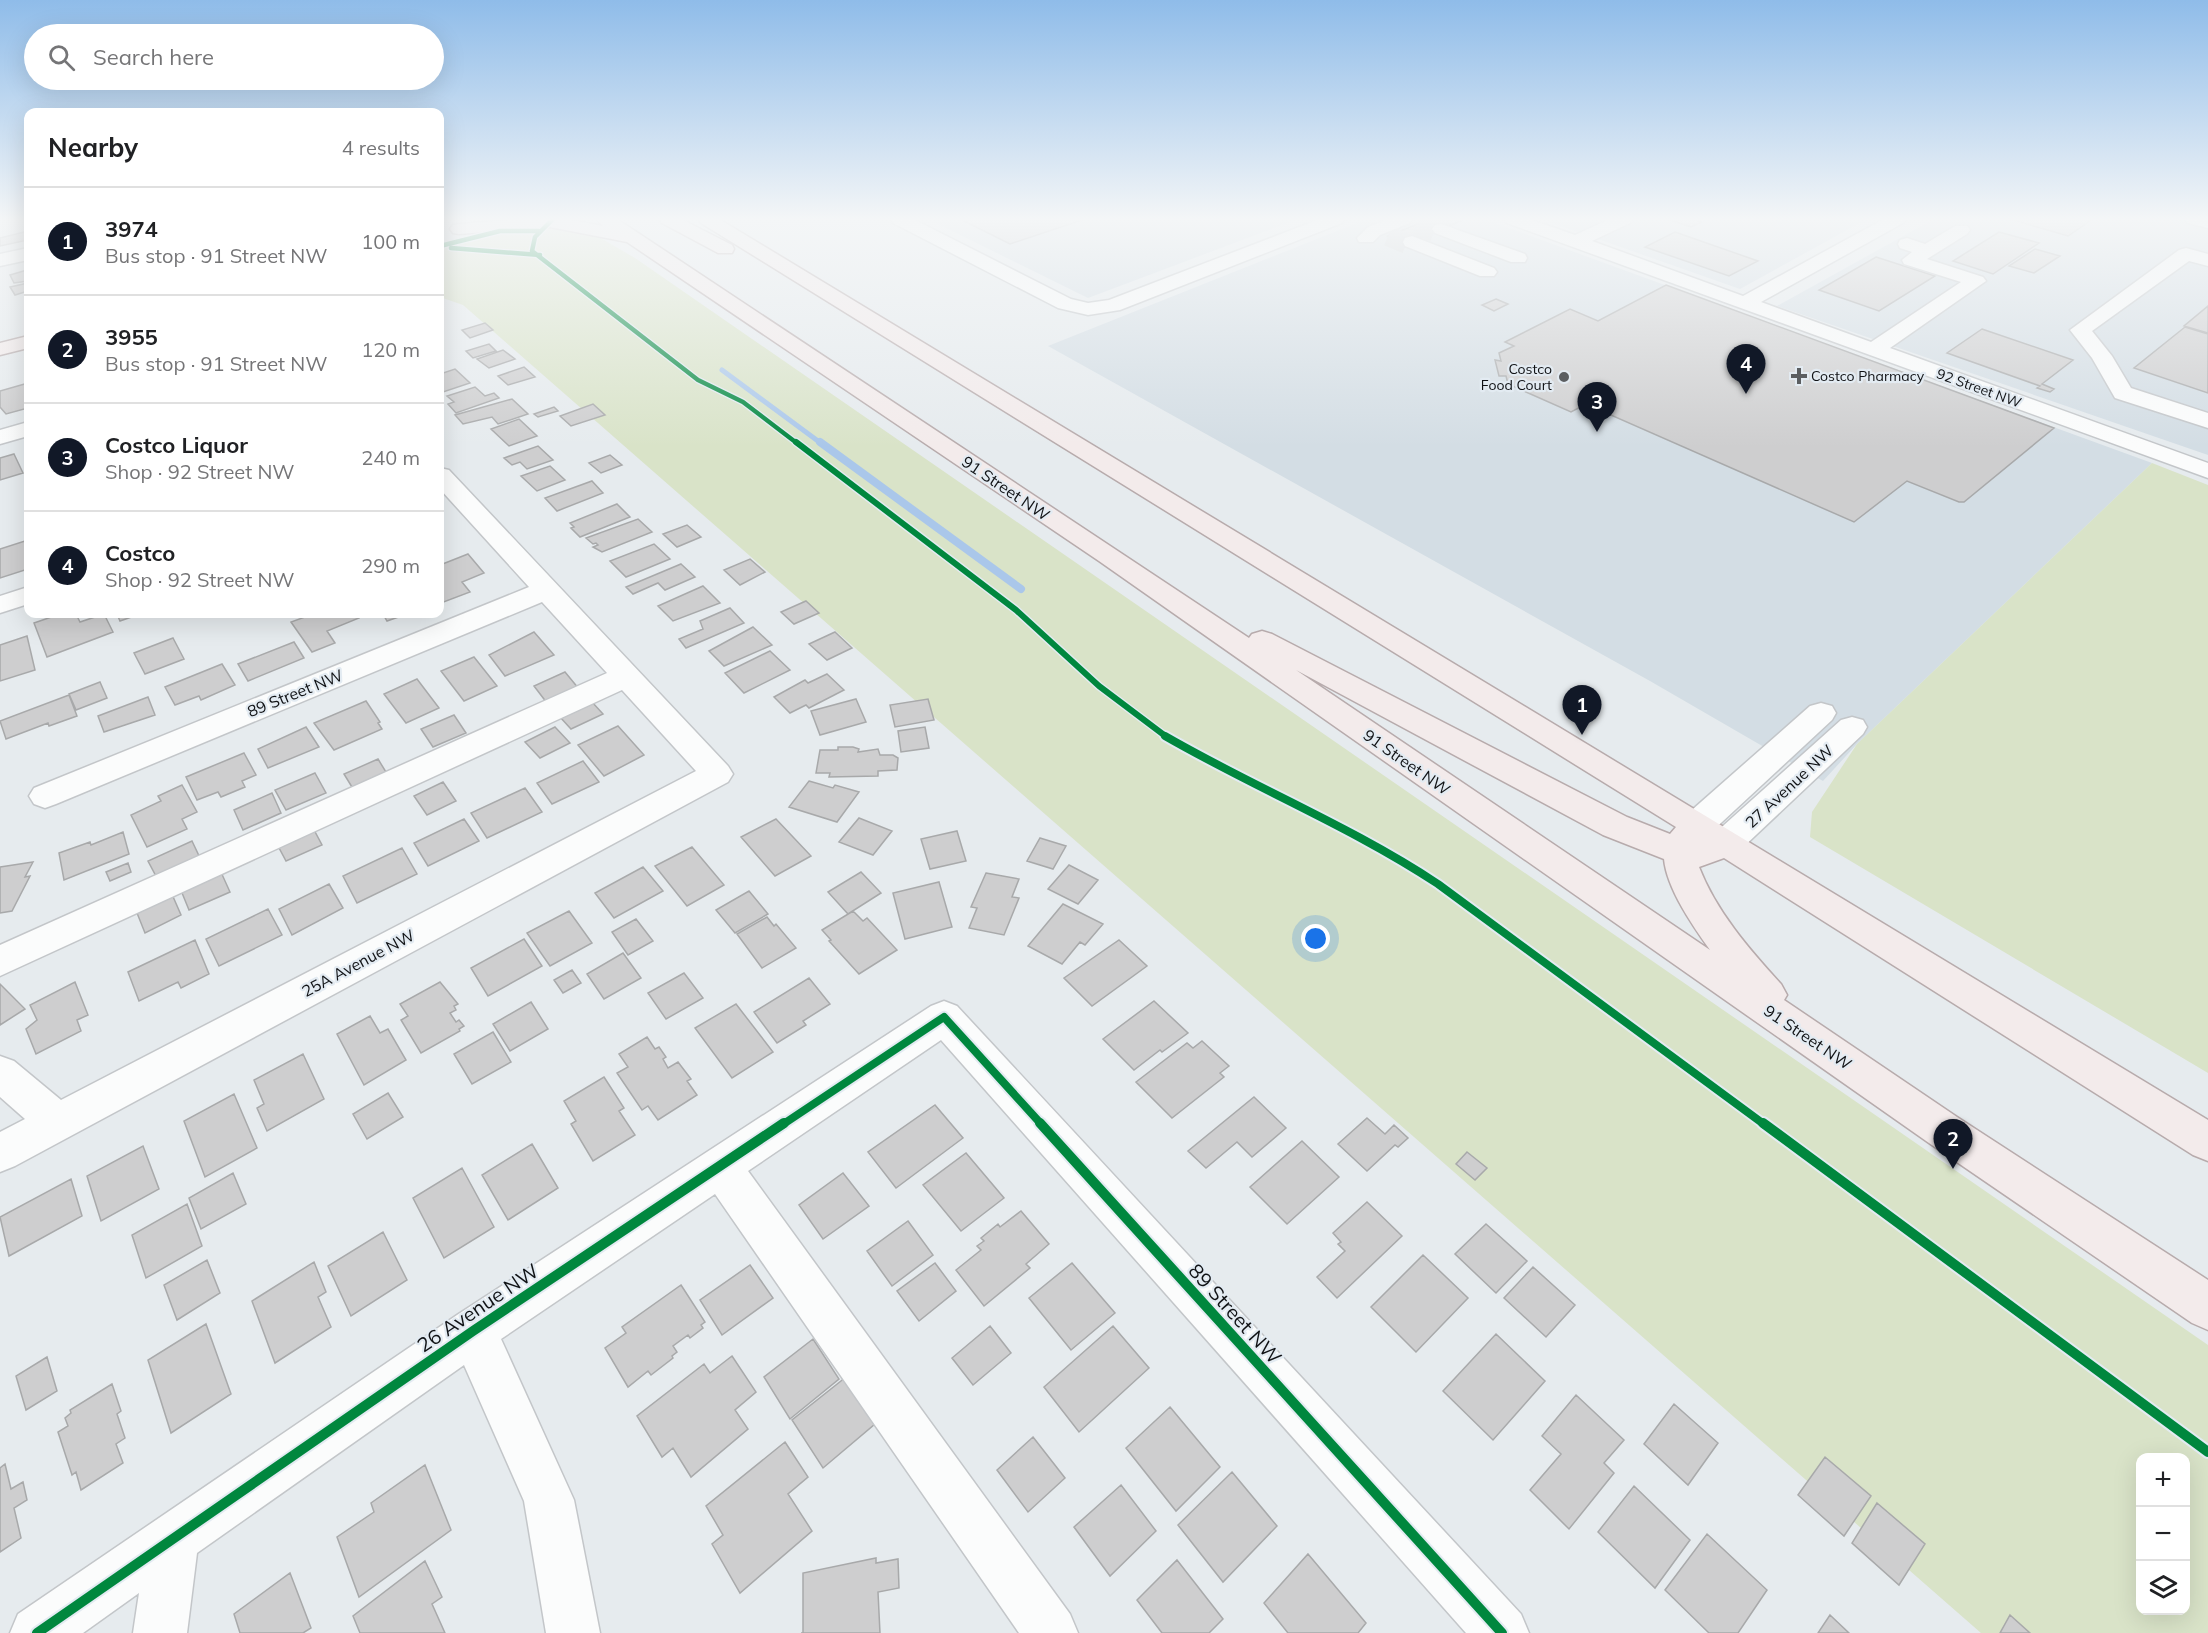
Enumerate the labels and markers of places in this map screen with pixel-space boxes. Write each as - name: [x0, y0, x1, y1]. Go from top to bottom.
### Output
- pin: 4: [1726, 344, 1766, 394]
- place label: Costco Food Court: [1481, 360, 1552, 394]
- place label: Costco Pharmacy: [1811, 367, 1925, 385]
- marker: Costco Pharmacy: [1792, 369, 1806, 383]
- marker: Costco Food Court: [1557, 370, 1571, 384]
- pin: 3: [1578, 382, 1616, 432]
- pin: 1: [1562, 686, 1602, 735]
- pin: 2: [1934, 1120, 1972, 1169]

